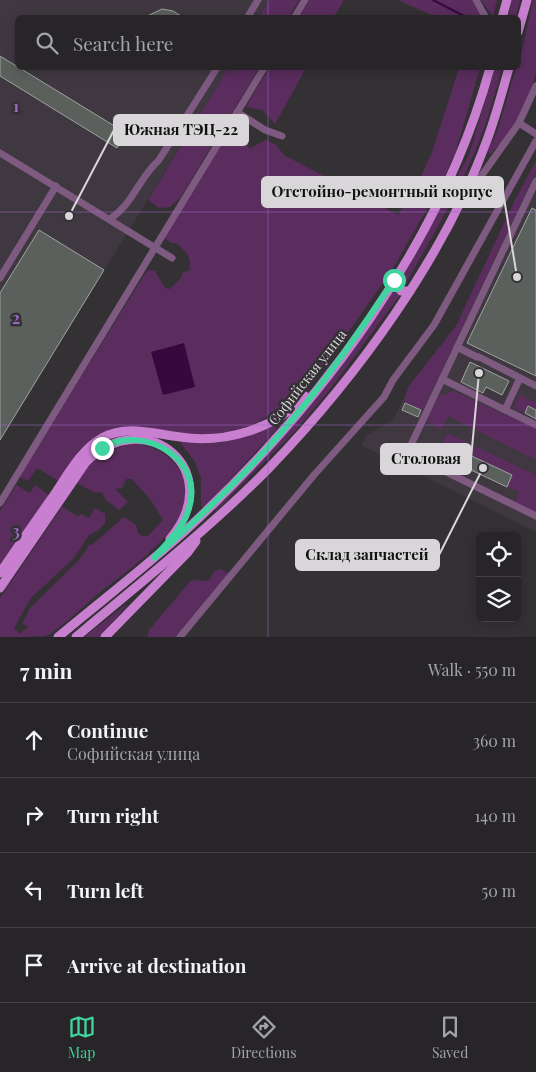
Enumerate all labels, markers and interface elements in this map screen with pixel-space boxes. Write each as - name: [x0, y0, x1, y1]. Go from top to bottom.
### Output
- search box: [15, 15, 521, 70]
- icon: search: [33, 29, 61, 57]
- text: Search here: [73, 30, 173, 56]
- text: 1: [13, 95, 19, 116]
- callout: Южная ТЭЦ-22: [114, 115, 248, 145]
- text: Южная ТЭЦ-22: [124, 119, 238, 139]
- callout: Отстойно-ремонтный корпус: [262, 177, 503, 207]
- text: Отстойно-ремонтный корпус: [271, 181, 493, 201]
- route start: [383, 269, 406, 292]
- text: 2: [12, 307, 20, 328]
- street label: Софийская улица: [264, 325, 350, 429]
- route end: [91, 437, 114, 460]
- callout: Столовая: [381, 444, 471, 474]
- text: Столовая: [391, 448, 461, 468]
- text: 3: [12, 520, 20, 541]
- map controls: [476, 532, 521, 622]
- button: locate: [476, 532, 521, 577]
- callout: Склад запчастей: [296, 540, 439, 570]
- text: Склад запчастей: [305, 544, 429, 564]
- button: layers: [476, 577, 521, 622]
- text: 7 min: [20, 656, 73, 684]
- text: Walk · 550 m: [428, 659, 516, 680]
- text: Continue: [67, 717, 148, 743]
- icon: ahead: [20, 726, 48, 754]
- text: 360 m: [473, 730, 516, 751]
- text: Софийская улица: [67, 743, 200, 764]
- icon: right: [20, 801, 48, 829]
- text: Turn right: [67, 802, 159, 828]
- text: 140 m: [474, 805, 516, 826]
- icon: left: [20, 876, 48, 904]
- text: Turn left: [67, 877, 144, 903]
- text: 50 m: [482, 880, 516, 901]
- icon: arrive: [20, 951, 48, 979]
- text: Arrive at destination: [67, 952, 247, 978]
- tab: Map: [68, 1013, 96, 1062]
- tab: Directions: [231, 1013, 297, 1062]
- tab: Saved: [432, 1013, 468, 1062]

